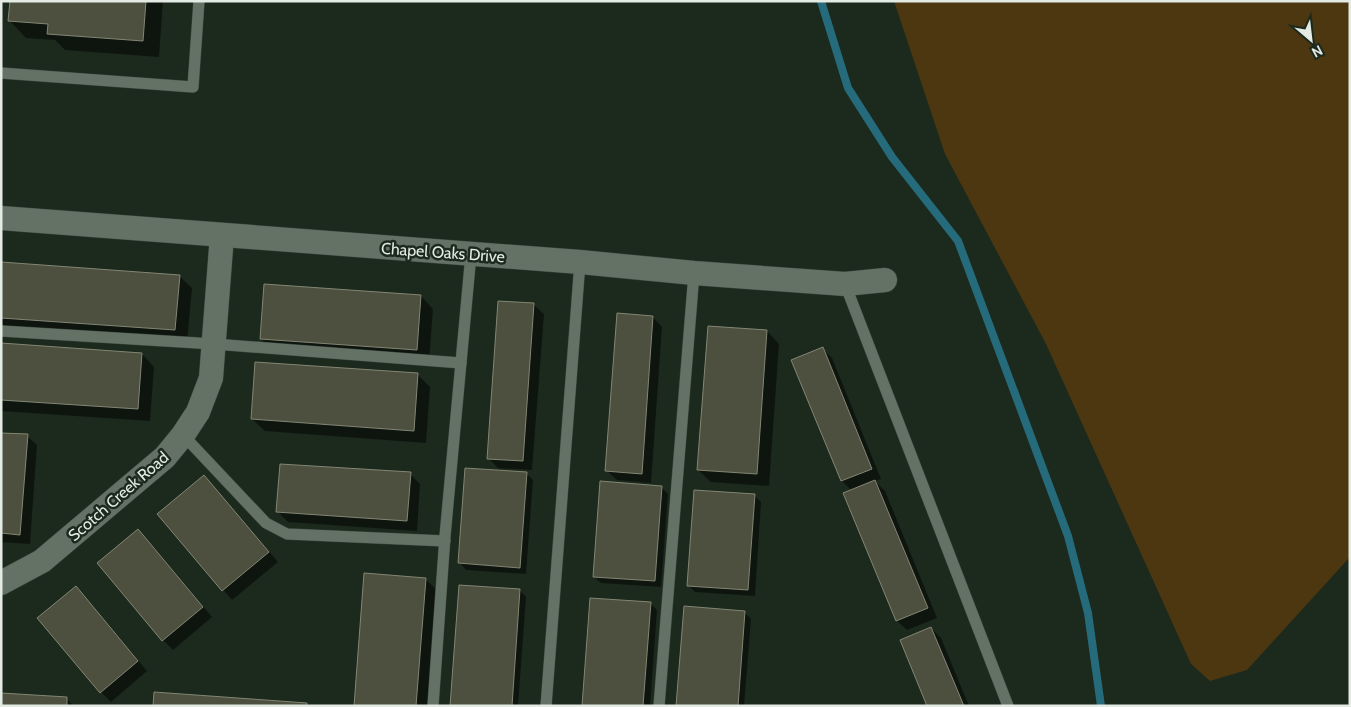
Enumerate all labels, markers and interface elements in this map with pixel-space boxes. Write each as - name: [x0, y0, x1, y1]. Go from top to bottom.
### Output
- north arrow: [1286, 15, 1336, 65]
- text: N: [1309, 41, 1326, 62]
- street label: Chapel Oaks Drive: [381, 239, 505, 266]
- street label: Scotch Creek Road: [64, 448, 172, 545]

